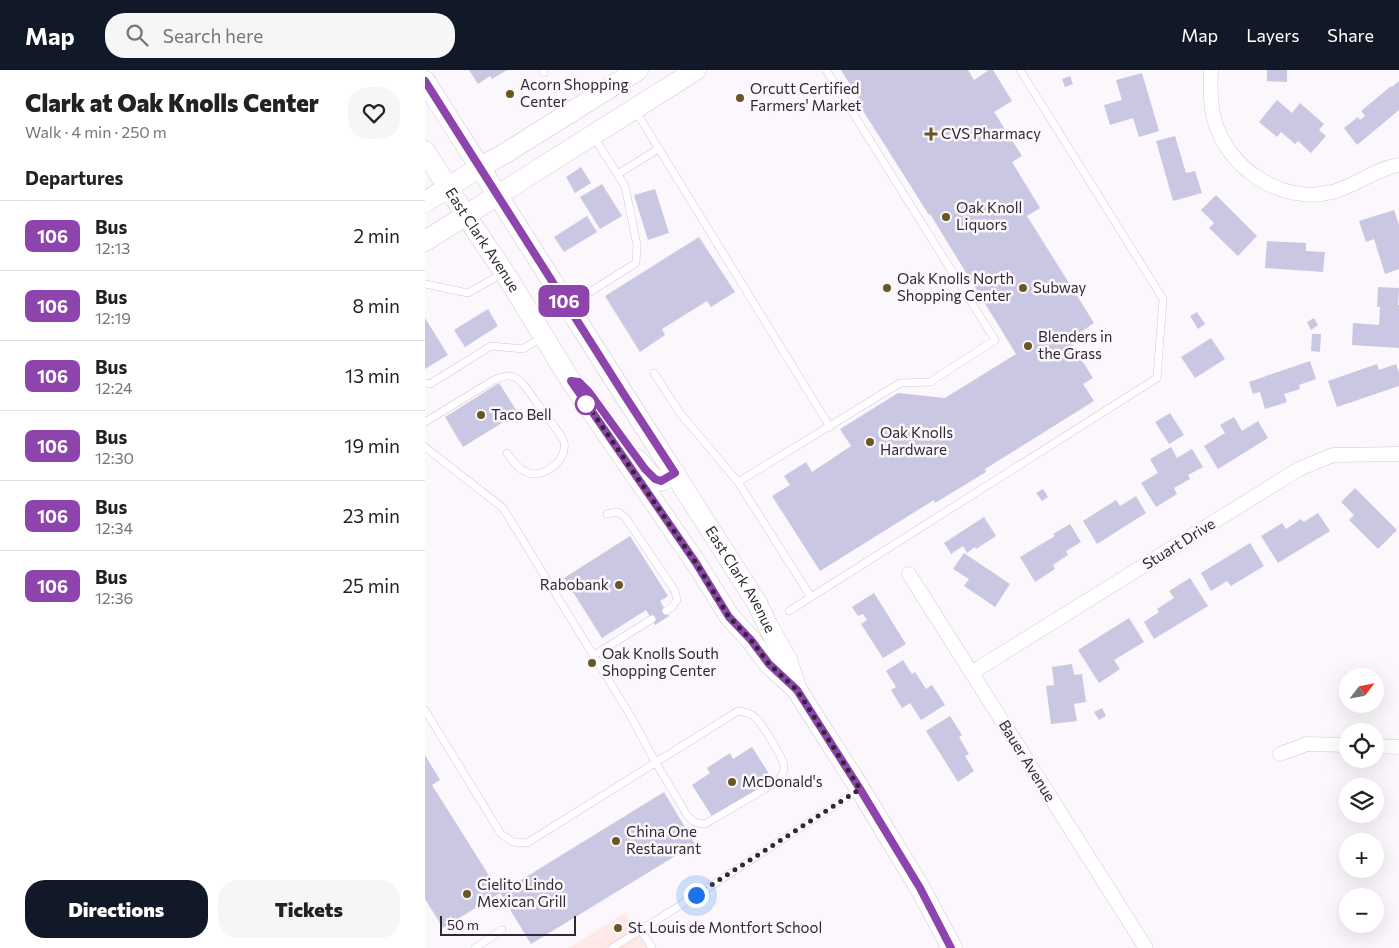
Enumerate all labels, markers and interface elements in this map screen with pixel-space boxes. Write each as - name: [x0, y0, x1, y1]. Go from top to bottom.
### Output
- search box: [105, 13, 455, 58]
- text: Map: [25, 21, 75, 50]
- icon: search: [123, 21, 151, 49]
- text: Search here: [163, 24, 263, 47]
- text: Map: [1181, 24, 1218, 46]
- text: Layers: [1246, 24, 1299, 46]
- text: Share: [1327, 24, 1374, 46]
- place label: Acorn Shopping Center: [520, 75, 629, 110]
- place label: Orcutt Certified Farmers' Market: [750, 79, 861, 114]
- button: heart: [348, 87, 400, 139]
- text: Clark at Oak Knolls Center: [25, 88, 319, 117]
- marker: Acorn Shopping Center: [504, 88, 516, 100]
- marker: Orcutt Certified Farmers' Market: [734, 92, 746, 104]
- text: Walk · 4 min · 250 m: [25, 122, 167, 141]
- place label: CVS Pharmacy: [941, 124, 1041, 142]
- marker: CVS Pharmacy: [925, 128, 937, 140]
- text: Departures: [25, 166, 123, 189]
- street label: East Clark Avenue: [442, 184, 524, 295]
- place label: Oak Knoll Liquors: [956, 198, 1022, 233]
- marker: Oak Knoll Liquors: [940, 211, 952, 223]
- text: Bus: [95, 215, 127, 238]
- text: 2 min: [353, 224, 400, 247]
- text: 106: [37, 225, 68, 247]
- text: 12:13: [95, 238, 130, 257]
- place label: Oak Knolls North Shopping Center: [897, 269, 1014, 304]
- place label: Subway: [1033, 278, 1086, 296]
- marker: Oak Knolls North Shopping Center: [881, 282, 893, 294]
- marker: Subway: [1017, 282, 1029, 294]
- text: Bus: [95, 285, 127, 308]
- line badge: 106: [535, 285, 593, 317]
- text: 106: [548, 290, 580, 312]
- text: 8 min: [352, 294, 400, 317]
- text: 106: [37, 295, 68, 317]
- text: 12:19: [95, 308, 131, 327]
- place label: Blenders in the Grass: [1038, 327, 1112, 362]
- marker: Blenders in the Grass: [1022, 340, 1034, 352]
- text: Bus: [95, 355, 127, 378]
- text: 13 min: [345, 364, 400, 387]
- text: 106: [37, 365, 68, 387]
- text: 12:24: [95, 378, 133, 397]
- unlabelled marker: [575, 393, 597, 415]
- place label: Taco Bell: [491, 405, 552, 423]
- marker: Taco Bell: [475, 409, 487, 421]
- place label: Oak Knolls Hardware: [880, 423, 953, 458]
- text: Bus: [95, 425, 127, 448]
- text: 19 min: [344, 434, 400, 457]
- text: 106: [37, 435, 68, 457]
- marker: Oak Knolls Hardware: [864, 436, 876, 448]
- text: 12:30: [95, 448, 134, 467]
- text: Bus: [95, 495, 127, 518]
- text: 23 min: [343, 504, 400, 527]
- text: 106: [37, 505, 68, 527]
- street label: Stuart Drive: [1139, 514, 1218, 573]
- text: 12:34: [95, 518, 133, 537]
- street label: East Clark Avenue: [702, 522, 780, 636]
- text: Bus: [95, 565, 127, 588]
- text: 25 min: [343, 574, 400, 597]
- text: 106: [37, 575, 68, 597]
- place label: Rabobank: [540, 575, 609, 593]
- marker: Rabobank: [613, 579, 625, 591]
- text: 12:36: [95, 588, 133, 607]
- place label: Oak Knolls South Shopping Center: [602, 644, 719, 679]
- marker: Oak Knolls South Shopping Center: [586, 657, 598, 669]
- north arrow: [1339, 668, 1384, 712]
- map controls: [1339, 668, 1384, 933]
- street label: Bauer Avenue: [996, 716, 1060, 805]
- button: locate: [1339, 723, 1384, 768]
- place label: McDonald's: [742, 772, 823, 790]
- marker: McDonald's: [726, 776, 738, 788]
- button: layers: [1339, 778, 1384, 823]
- place label: China One Restaurant: [626, 822, 701, 857]
- button: +: [1339, 833, 1384, 878]
- marker: China One Restaurant: [610, 835, 622, 847]
- place label: Cielito Lindo Mexican Grill: [477, 875, 566, 910]
- button: Directions: [25, 880, 208, 938]
- button: Tickets: [218, 880, 400, 938]
- your location: [684, 883, 709, 908]
- marker: Cielito Lindo Mexican Grill: [461, 888, 473, 900]
- button: −: [1339, 888, 1384, 933]
- scale bar: [440, 913, 576, 936]
- text: 50 m: [447, 916, 479, 933]
- place label: St. Louis de Montfort School: [628, 918, 822, 936]
- marker: St. Louis de Montfort School: [612, 922, 624, 934]

